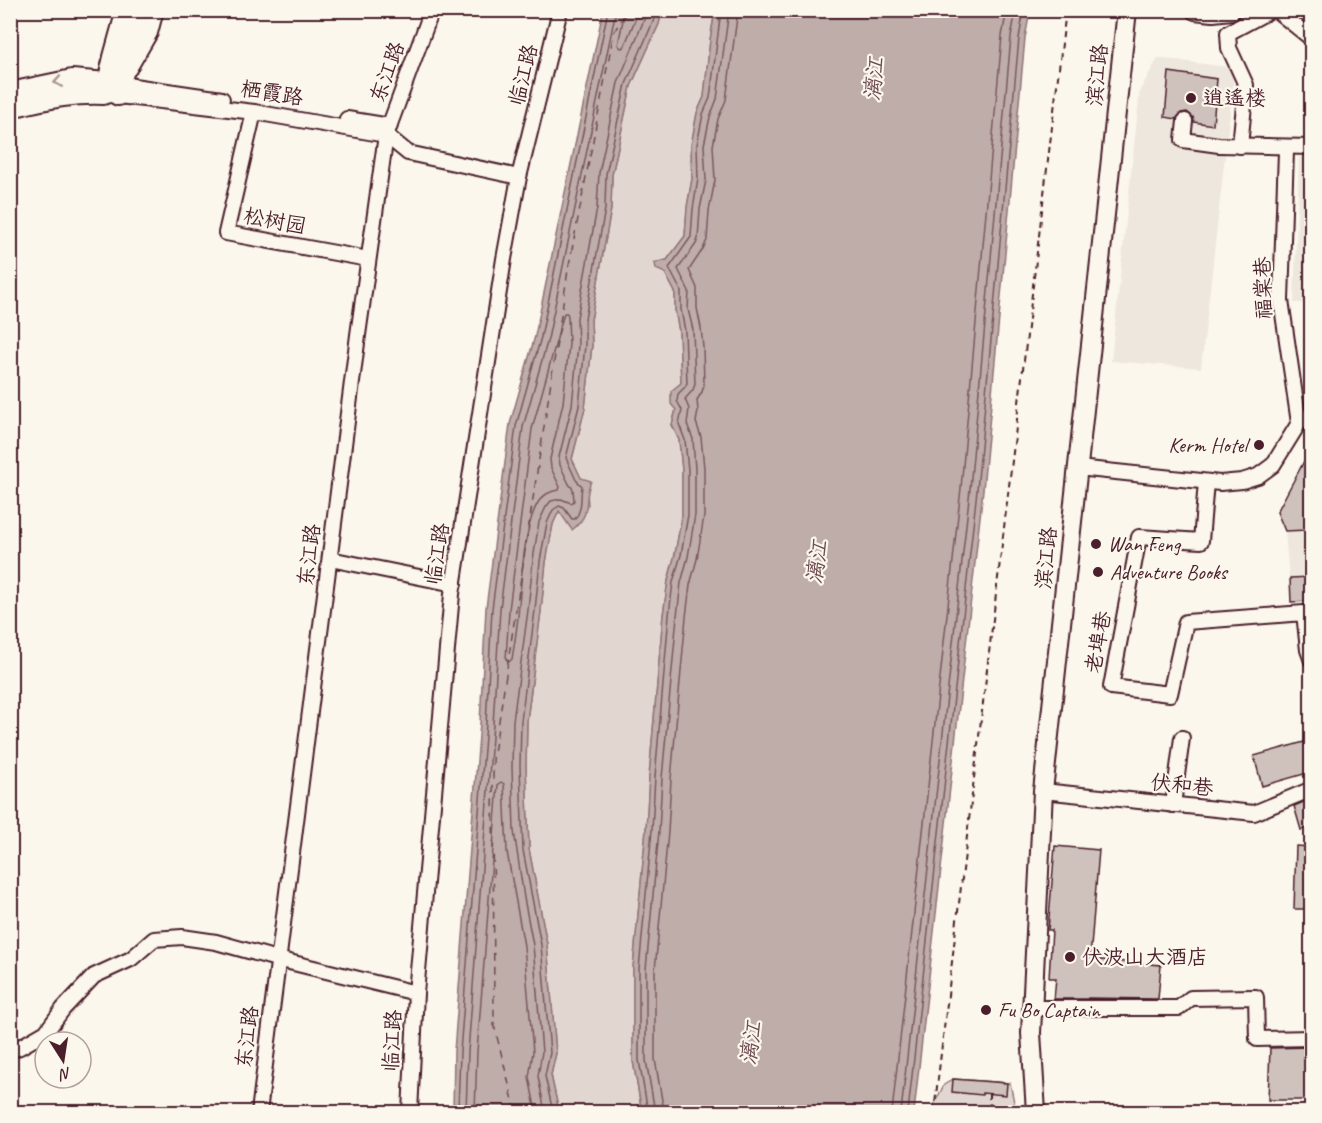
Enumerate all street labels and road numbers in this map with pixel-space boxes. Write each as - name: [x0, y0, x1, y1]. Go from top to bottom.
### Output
- street label: 东江路: [364, 38, 410, 106]
- street label: 临江路: [503, 41, 543, 109]
- street label: 滨江路: [1081, 42, 1113, 108]
- street label: 栖霞路: [239, 75, 305, 111]
- street label: 松树园: [242, 202, 308, 240]
- street label: 福棠巷: [1249, 256, 1277, 320]
- street label: 临江路: [419, 521, 455, 587]
- street label: 东江路: [292, 522, 326, 588]
- street label: 滨江路: [1030, 525, 1062, 591]
- street label: 老埠巷: [1080, 609, 1116, 675]
- street label: 伏和巷: [1149, 769, 1215, 801]
- street label: 东江路: [230, 1004, 264, 1070]
- street label: 临江路: [377, 1009, 407, 1073]

